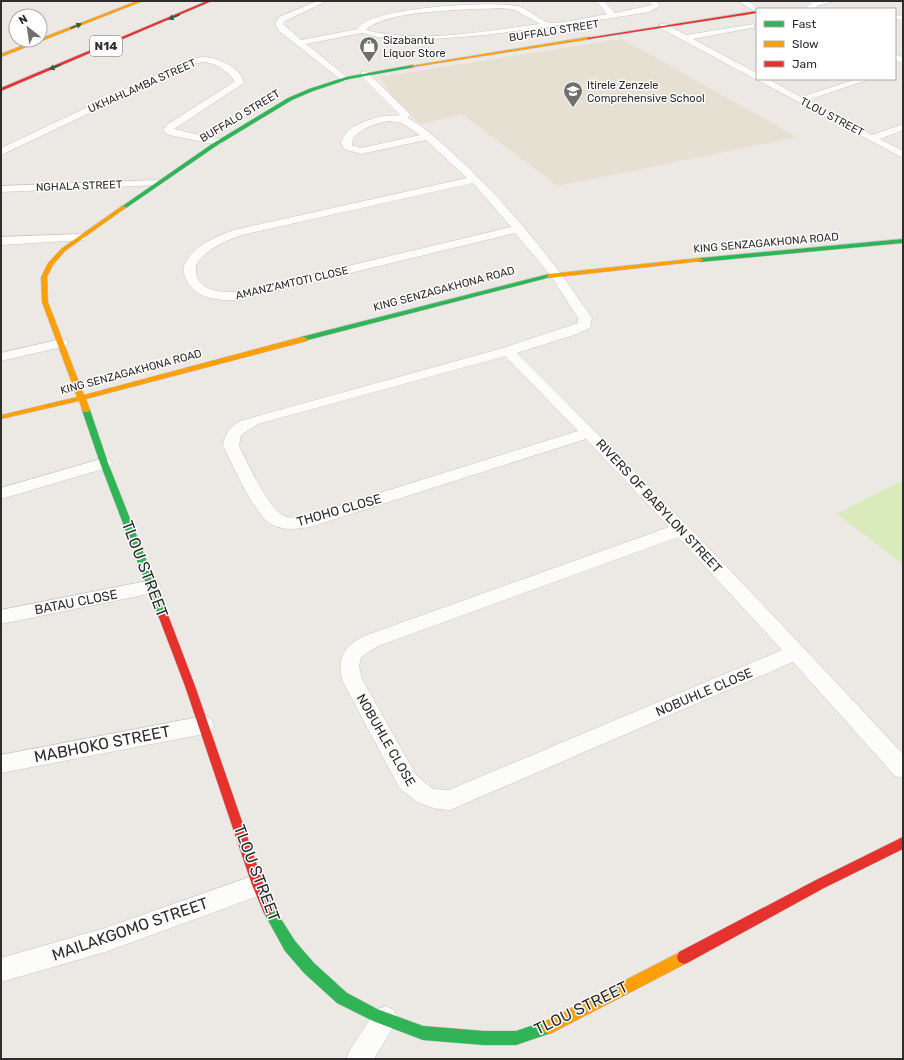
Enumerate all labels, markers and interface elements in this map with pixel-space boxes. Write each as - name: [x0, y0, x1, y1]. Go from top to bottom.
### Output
- north arrow: [8, 8, 48, 48]
- legend: [756, 8, 896, 80]
- text: N: [17, 12, 30, 27]
- one-way arrow: [168, 14, 180, 20]
- street label: BUFFALO STREET: [508, 17, 601, 45]
- text: Fast: [792, 17, 816, 31]
- one-way arrow: [71, 23, 83, 29]
- place label: Sizabantu Liquor Store: [383, 34, 446, 60]
- shop icon: Sizabantu Liquor Store: [358, 35, 380, 63]
- road number: N14: [90, 36, 122, 56]
- text: Slow: [792, 37, 819, 51]
- street label: UKHAHLAMBA STREET: [86, 56, 199, 116]
- text: Jam: [792, 57, 817, 71]
- one-way arrow: [48, 65, 60, 71]
- place label: Itirele Zenzele Comprehensive School: [587, 79, 705, 105]
- school or university icon: Itirele Zenzele Comprehensive School: [562, 80, 584, 108]
- street label: BUFFALO STREET: [198, 87, 283, 145]
- street label: TLOU STREET: [798, 95, 867, 140]
- street label: NGHALA STREET: [36, 178, 123, 194]
- street label: KING SENZAGAKHONA ROAD: [693, 230, 839, 256]
- street label: AMANZ'AMTOTI CLOSE: [234, 264, 350, 302]
- street label: KING SENZAGAKHONA ROAD: [372, 264, 516, 314]
- street label: KING SENZAGAKHONA ROAD: [59, 347, 203, 397]
- street label: RIVERS OF BABYLON STREET: [593, 436, 725, 576]
- street label: THOHO CLOSE: [295, 491, 383, 529]
- street label: TLOU STREET: [118, 518, 172, 620]
- street label: BATAU CLOSE: [33, 587, 119, 617]
- street label: NOBUHLE CLOSE: [653, 665, 755, 719]
- street label: NOBUHLE CLOSE: [354, 691, 419, 789]
- street label: MABHOKO STREET: [32, 721, 172, 767]
- street label: TLOU STREET: [230, 822, 284, 924]
- street label: MAILAKGOMO STREET: [49, 893, 211, 965]
- street label: TLOU STREET: [531, 977, 631, 1039]

